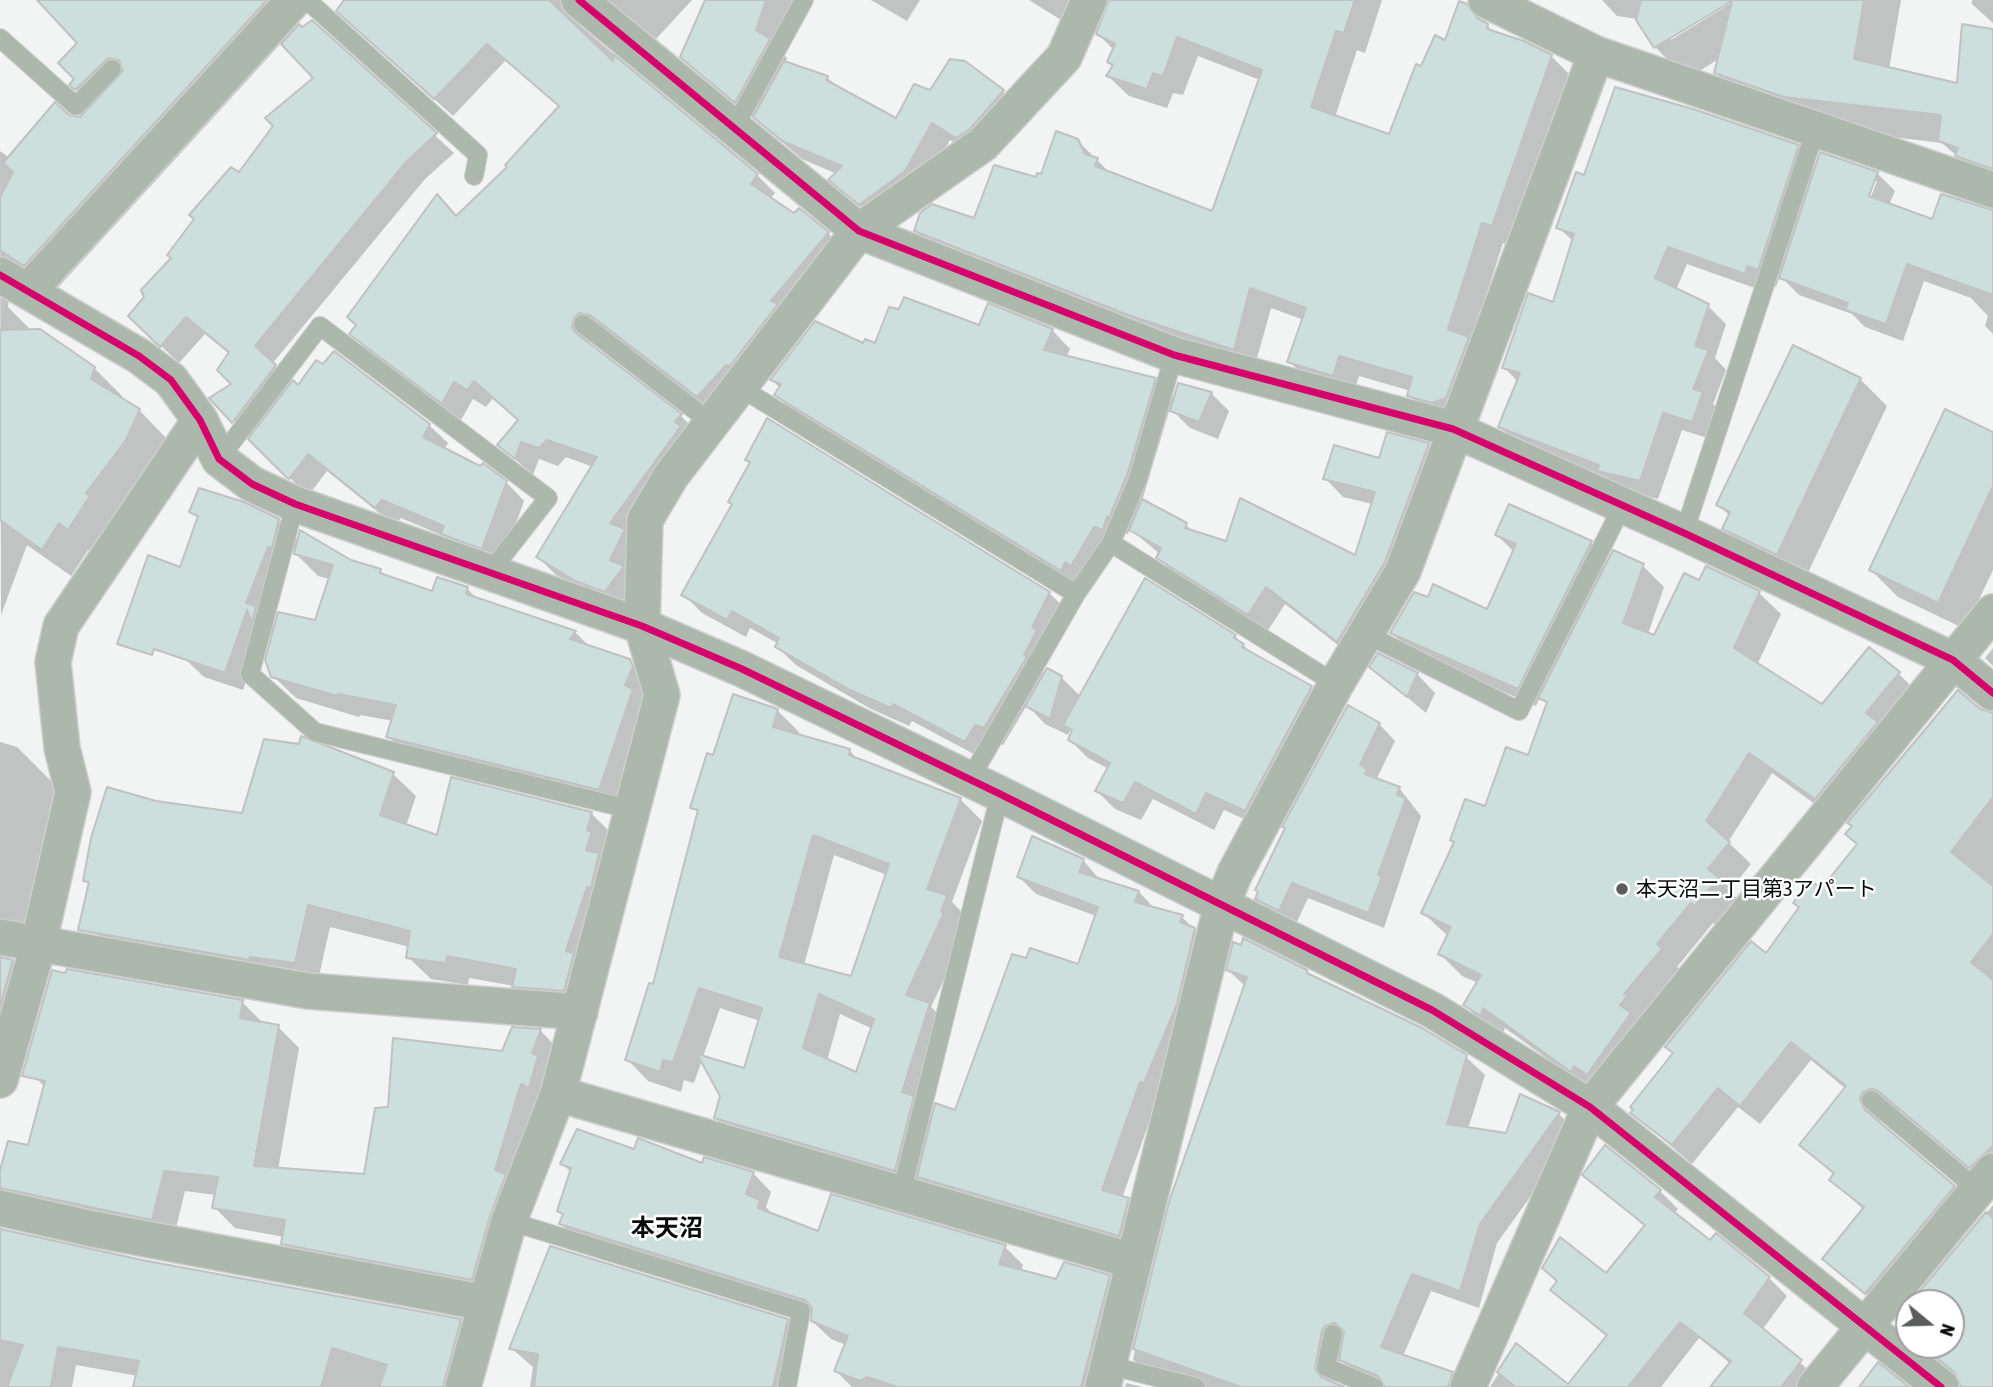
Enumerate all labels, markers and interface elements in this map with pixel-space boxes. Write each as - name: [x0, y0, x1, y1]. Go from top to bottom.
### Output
- place label: 本天沼二丁目第3アパート: [1636, 876, 1877, 902]
- marker: 本天沼二丁目第3アパート: [1614, 881, 1630, 897]
- district label: 本天沼: [631, 1214, 703, 1242]
- north arrow: [1895, 1289, 1965, 1359]
- text: N: [1936, 1321, 1960, 1339]

